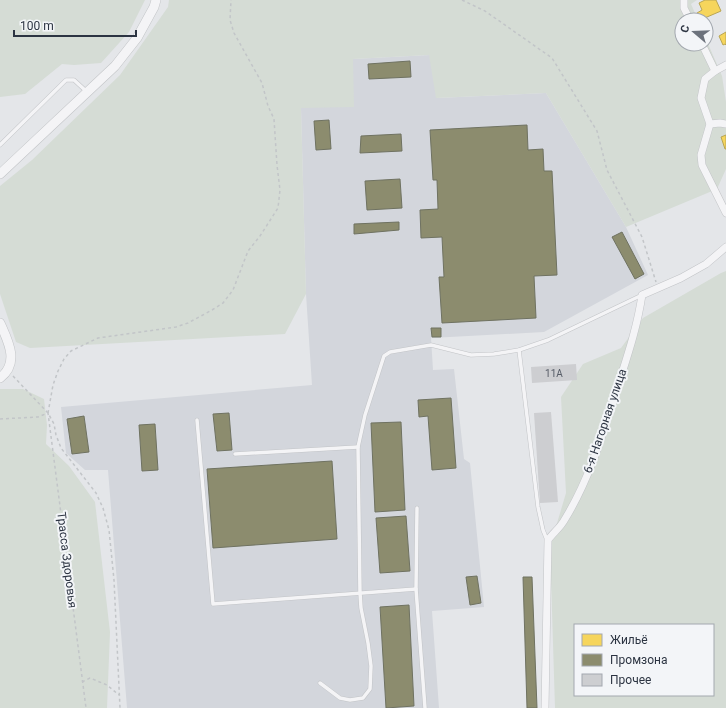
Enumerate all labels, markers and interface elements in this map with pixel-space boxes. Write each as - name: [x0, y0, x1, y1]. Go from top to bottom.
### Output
- scale bar: [14, 12, 136, 38]
- north arrow: [674, 12, 714, 52]
- text: 100 m: [20, 19, 54, 33]
- text: С: [678, 23, 692, 34]
- street label: 6-я Нагорная улица: [581, 367, 629, 475]
- house number: 11А: [545, 368, 563, 379]
- street label: Трасса Здоровья: [54, 511, 80, 609]
- legend: [574, 624, 714, 696]
- text: Жильё: [610, 633, 648, 647]
- text: Промзона: [610, 653, 667, 667]
- text: Прочее: [610, 673, 651, 687]

